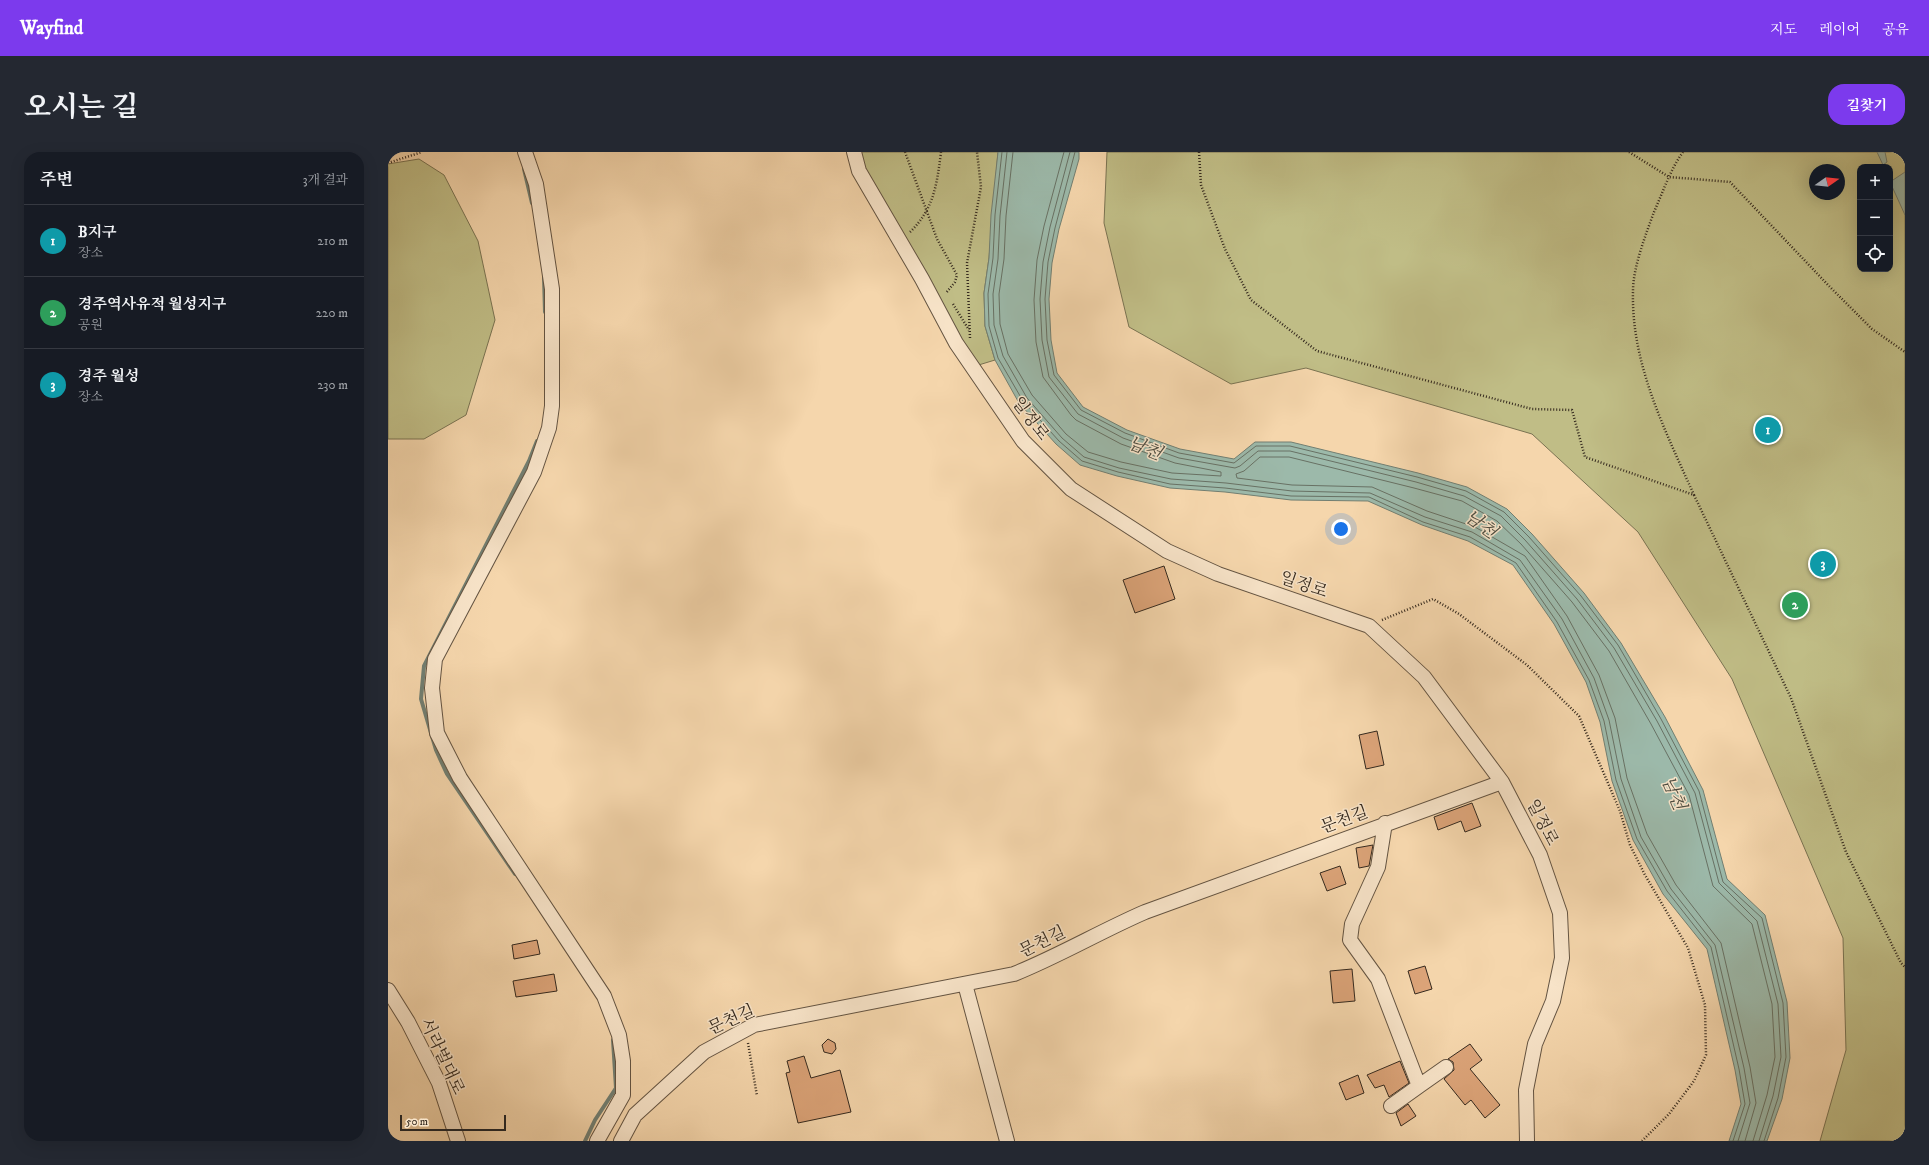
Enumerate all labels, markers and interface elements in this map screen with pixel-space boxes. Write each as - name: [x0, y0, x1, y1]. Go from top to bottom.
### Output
- text: Wayfind: [20, 17, 83, 40]
- text: 지도: [1770, 21, 1797, 39]
- text: 레이어: [1819, 21, 1860, 39]
- text: 공유: [1882, 21, 1909, 39]
- button: 길찾기: [1828, 84, 1905, 125]
- text: 오시는 길: [24, 90, 138, 125]
- north arrow: [1809, 164, 1845, 200]
- map controls: [1857, 164, 1893, 272]
- button: +: [1857, 164, 1893, 200]
- text: 주변: [40, 169, 73, 191]
- text: 3개 결과: [303, 172, 348, 188]
- button: −: [1857, 200, 1893, 236]
- text: B지구: [78, 223, 116, 242]
- text: 1: [51, 233, 55, 249]
- text: 210 m: [317, 233, 348, 249]
- button: locate: [1857, 236, 1893, 272]
- text: 장소: [78, 245, 103, 261]
- text: 경주역사유적 월성지구: [78, 295, 226, 314]
- text: 2: [50, 305, 56, 321]
- text: 220 m: [316, 305, 348, 321]
- text: 공원: [78, 317, 103, 333]
- text: 경주 월성: [78, 367, 139, 386]
- text: 3: [51, 377, 55, 393]
- text: 230 m: [317, 377, 348, 393]
- text: 장소: [78, 389, 103, 405]
- street label: 일정로: [1007, 392, 1054, 445]
- pin: 1: [1755, 415, 1781, 445]
- water label: 남천: [1124, 432, 1166, 466]
- water label: 남천: [1460, 506, 1502, 545]
- your location: [1331, 519, 1351, 539]
- pin: 3: [1810, 549, 1836, 579]
- street label: 일정로: [1277, 567, 1331, 604]
- pin: 2: [1782, 590, 1808, 620]
- water label: 남천: [1656, 773, 1691, 815]
- street label: 일정로: [1521, 796, 1563, 850]
- street label: 문천길: [1317, 801, 1371, 839]
- street label: 문천길: [1015, 921, 1069, 963]
- street label: 문천길: [704, 1000, 758, 1040]
- street label: 서라벌대로: [415, 1015, 470, 1099]
- scale bar: [400, 1113, 506, 1132]
- text: 50 m: [406, 1115, 428, 1129]

